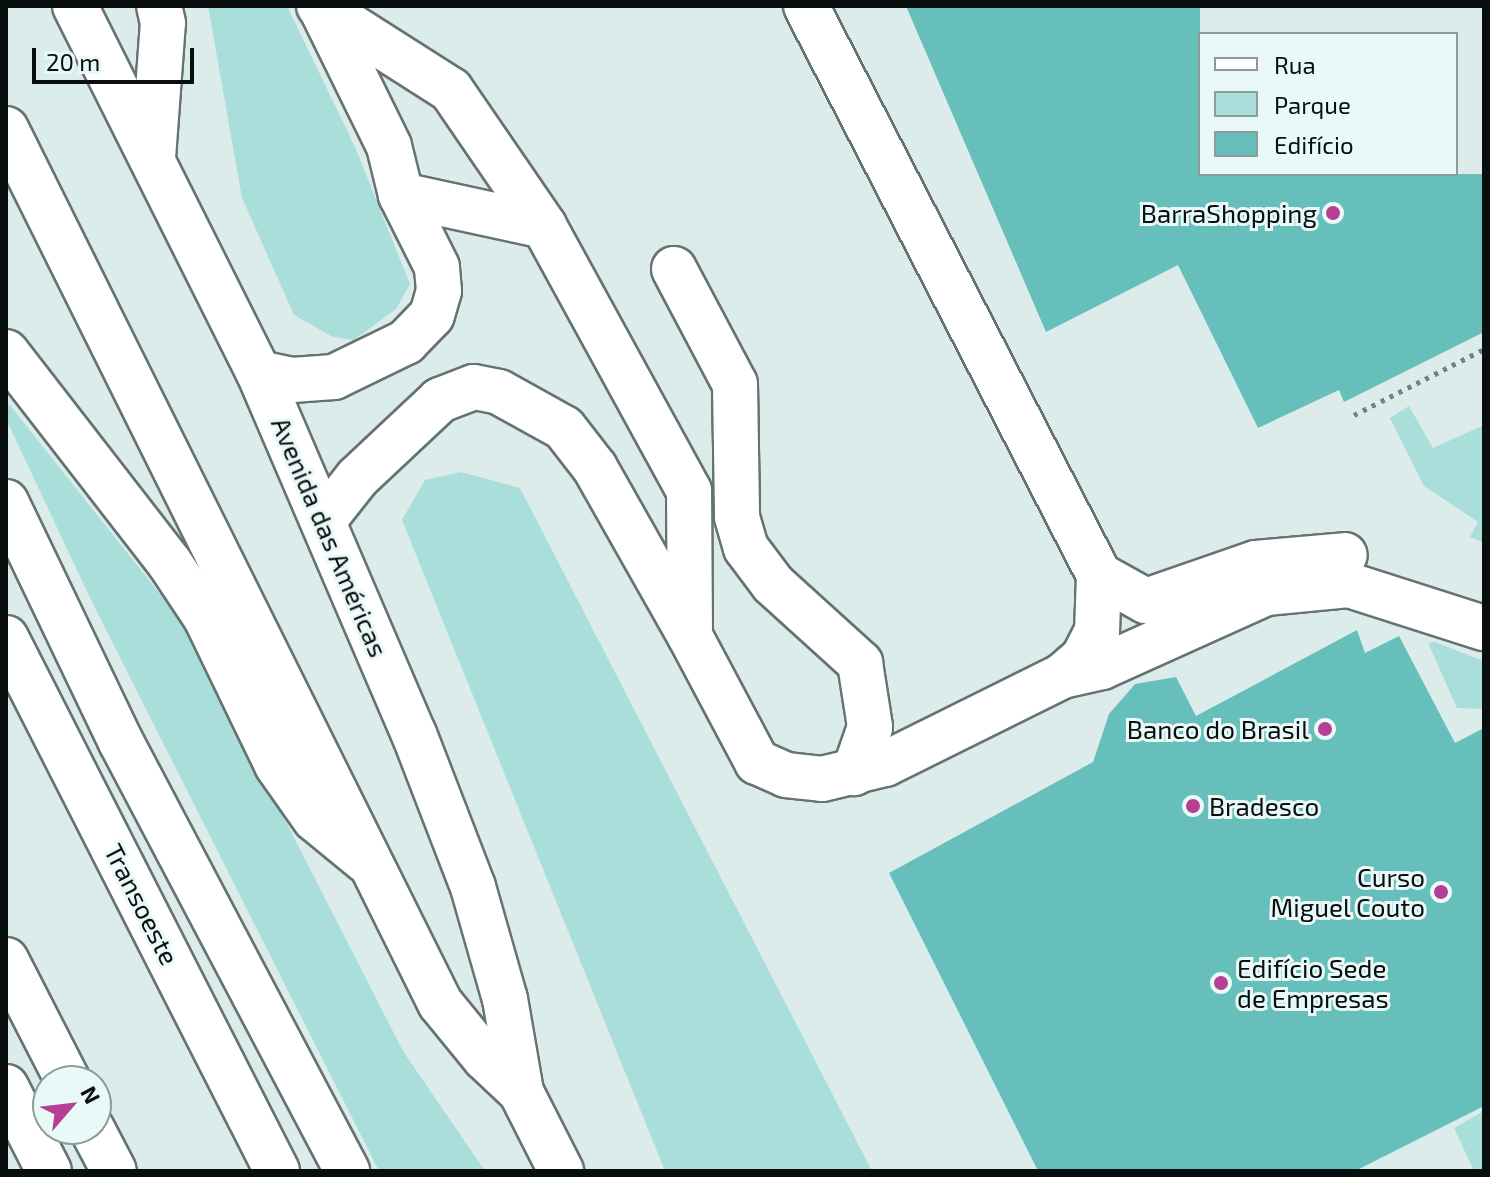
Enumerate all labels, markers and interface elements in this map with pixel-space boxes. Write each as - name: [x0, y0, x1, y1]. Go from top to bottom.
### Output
- scale bar: [36, 32, 198, 82]
- legend: [1198, 32, 1458, 176]
- text: 20 m: [46, 47, 100, 76]
- text: Rua: [1274, 50, 1316, 79]
- text: Parque: [1274, 90, 1351, 119]
- text: Edifício: [1274, 130, 1354, 159]
- place label: BarraShopping: [1141, 197, 1317, 229]
- marker: BarraShopping: [1324, 204, 1342, 222]
- street label: Avenida das Américas: [265, 412, 395, 662]
- place label: Banco do Brasil: [1127, 713, 1309, 745]
- marker: Banco do Brasil: [1316, 720, 1334, 738]
- place label: Bradesco: [1209, 790, 1319, 822]
- marker: Bradesco: [1184, 797, 1202, 815]
- street label: Transoeste: [98, 838, 186, 970]
- place label: Curso Miguel Couto: [1270, 861, 1425, 922]
- marker: Curso Miguel Couto: [1432, 883, 1450, 901]
- place label: Edifício Sede de Empresas: [1237, 952, 1389, 1014]
- marker: Edifício Sede de Empresas: [1212, 974, 1230, 992]
- north arrow: [32, 1065, 112, 1145]
- text: N: [76, 1082, 107, 1108]

